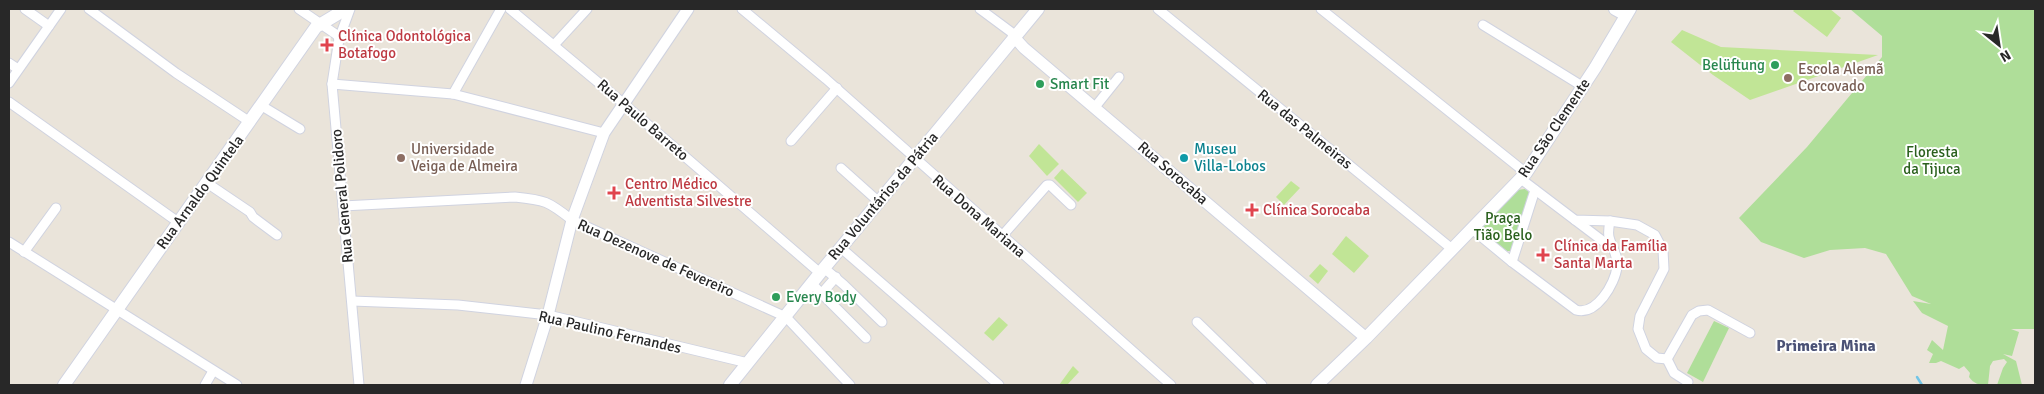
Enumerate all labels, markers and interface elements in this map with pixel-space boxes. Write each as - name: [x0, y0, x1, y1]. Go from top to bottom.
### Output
- north arrow: [1974, 20, 2024, 70]
- place label: Clínica Odontológica Botafogo: [338, 27, 471, 62]
- marker: Clínica Odontológica Botafogo: [320, 38, 334, 52]
- text: N: [1997, 46, 2014, 66]
- place label: Belüftung: [1702, 56, 1765, 74]
- marker: Belüftung: [1769, 59, 1781, 71]
- place label: Escola Alemã Corcovado: [1798, 60, 1884, 95]
- marker: Escola Alemã Corcovado: [1782, 72, 1794, 84]
- street label: Rua Paulo Barreto: [594, 75, 692, 165]
- place label: Smart Fit: [1050, 75, 1109, 93]
- street label: Rua São Clemente: [1514, 75, 1594, 181]
- marker: Smart Fit: [1034, 78, 1046, 90]
- street label: Rua das Palmeiras: [1254, 85, 1356, 173]
- street label: Rua General Polidoro: [327, 128, 357, 264]
- street label: Rua Voluntários da Pátria: [824, 128, 942, 264]
- street label: Rua Arnaldo Quintela: [153, 132, 247, 252]
- street label: Rua Sorocaba: [1134, 138, 1212, 208]
- place label: Universidade Veiga de Almeira: [411, 140, 518, 175]
- place label: Museu Villa-Lobos: [1194, 140, 1266, 175]
- park label: Floresta da Tijuca: [1903, 143, 1961, 178]
- marker: Universidade Veiga de Almeira: [395, 152, 407, 164]
- marker: Museu Villa-Lobos: [1178, 152, 1190, 164]
- street label: Rua Dona Mariana: [929, 171, 1029, 261]
- place label: Centro Médico Adventista Silvestre: [625, 175, 752, 210]
- marker: Centro Médico Adventista Silvestre: [607, 186, 621, 200]
- place label: Clínica Sorocaba: [1263, 201, 1370, 219]
- marker: Clínica Sorocaba: [1245, 203, 1259, 217]
- park label: Praça Tião Belo: [1474, 209, 1533, 244]
- street label: Rua Dezenove de Fevereiro: [575, 215, 737, 301]
- place label: Clínica da Família Santa Marta: [1554, 237, 1667, 272]
- marker: Clínica da Família Santa Marta: [1536, 248, 1550, 262]
- place label: Every Body: [786, 288, 856, 306]
- marker: Every Body: [770, 291, 782, 303]
- street label: Rua Paulino Fernandes: [537, 307, 684, 357]
- district label: Primeira Mina: [1776, 336, 1876, 356]

